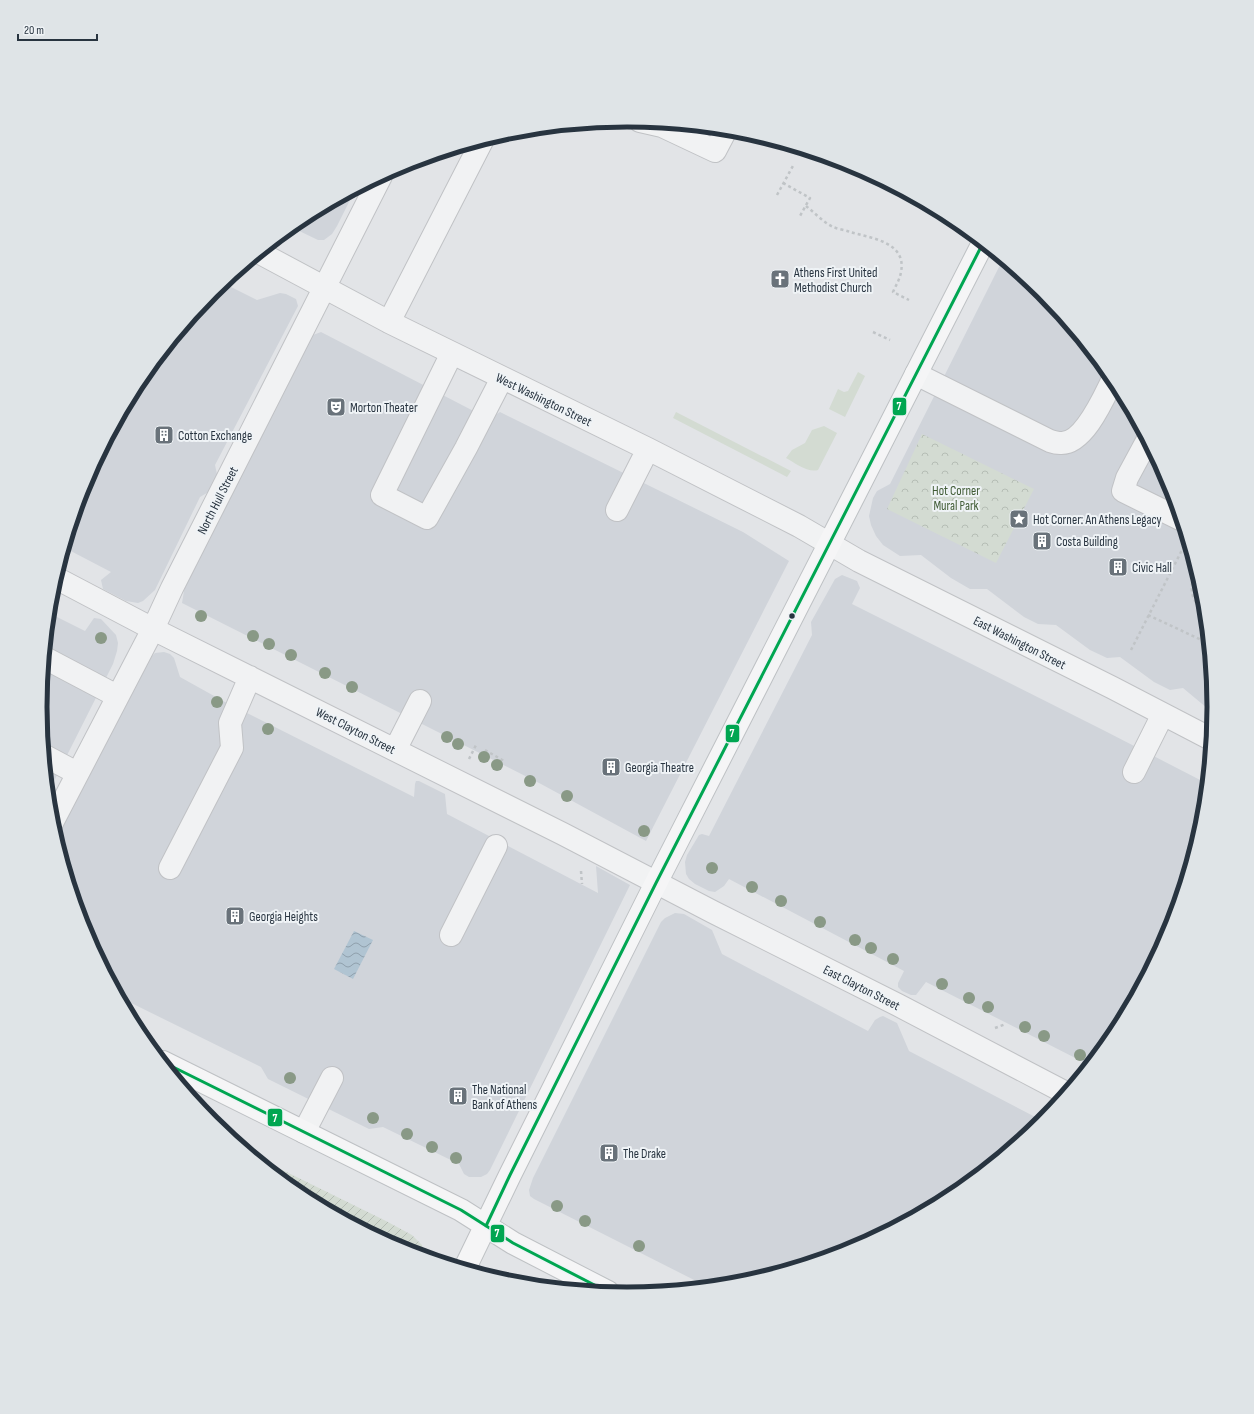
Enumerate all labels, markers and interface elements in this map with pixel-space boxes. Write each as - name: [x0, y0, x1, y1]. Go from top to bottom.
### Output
- scale bar: [18, 16, 97, 42]
- text: 20 m: [24, 23, 44, 38]
- place label: Athens First United Methodist Church: [793, 265, 877, 296]
- church icon: Athens First United Methodist Church: [769, 268, 791, 290]
- street label: West Washington Street: [493, 370, 594, 430]
- theatre icon: Morton Theater: [325, 396, 347, 418]
- line badge: 7: [892, 397, 907, 416]
- place label: Morton Theater: [350, 400, 418, 416]
- text: 7: [897, 400, 902, 413]
- building icon: Cotton Exchange: [153, 424, 175, 446]
- place label: Cotton Exchange: [178, 428, 252, 444]
- street label: North Hull Street: [194, 464, 242, 537]
- park label: Hot Corner Mural Park: [932, 483, 980, 514]
- place icon: Hot Corner: An Athens Legacy: [1008, 508, 1030, 530]
- place label: Hot Corner: An Athens Legacy: [1033, 512, 1162, 528]
- building icon: Costa Building: [1031, 530, 1053, 552]
- place label: Costa Building: [1056, 534, 1118, 550]
- building icon: Civic Hall: [1107, 556, 1129, 578]
- place label: Civic Hall: [1132, 560, 1172, 576]
- unlabelled marker: [787, 611, 797, 621]
- street label: East Washington Street: [971, 613, 1068, 673]
- street label: West Clayton Street: [313, 704, 398, 758]
- line badge: 7: [725, 724, 740, 743]
- text: 7: [730, 727, 735, 740]
- building icon: Georgia Theatre: [600, 756, 622, 778]
- place label: Georgia Theatre: [625, 760, 694, 776]
- building icon: Georgia Heights: [224, 905, 246, 927]
- place label: Georgia Heights: [249, 909, 318, 925]
- street label: East Clayton Street: [821, 962, 903, 1014]
- place label: The National Bank of Athens: [472, 1082, 538, 1113]
- building icon: The National Bank of Athens: [447, 1085, 469, 1107]
- line badge: 7: [267, 1108, 283, 1127]
- text: 7: [273, 1112, 278, 1125]
- building icon: The Drake: [598, 1142, 620, 1164]
- place label: The Drake: [623, 1146, 666, 1162]
- line badge: 7: [490, 1224, 505, 1243]
- text: 7: [495, 1227, 500, 1240]

